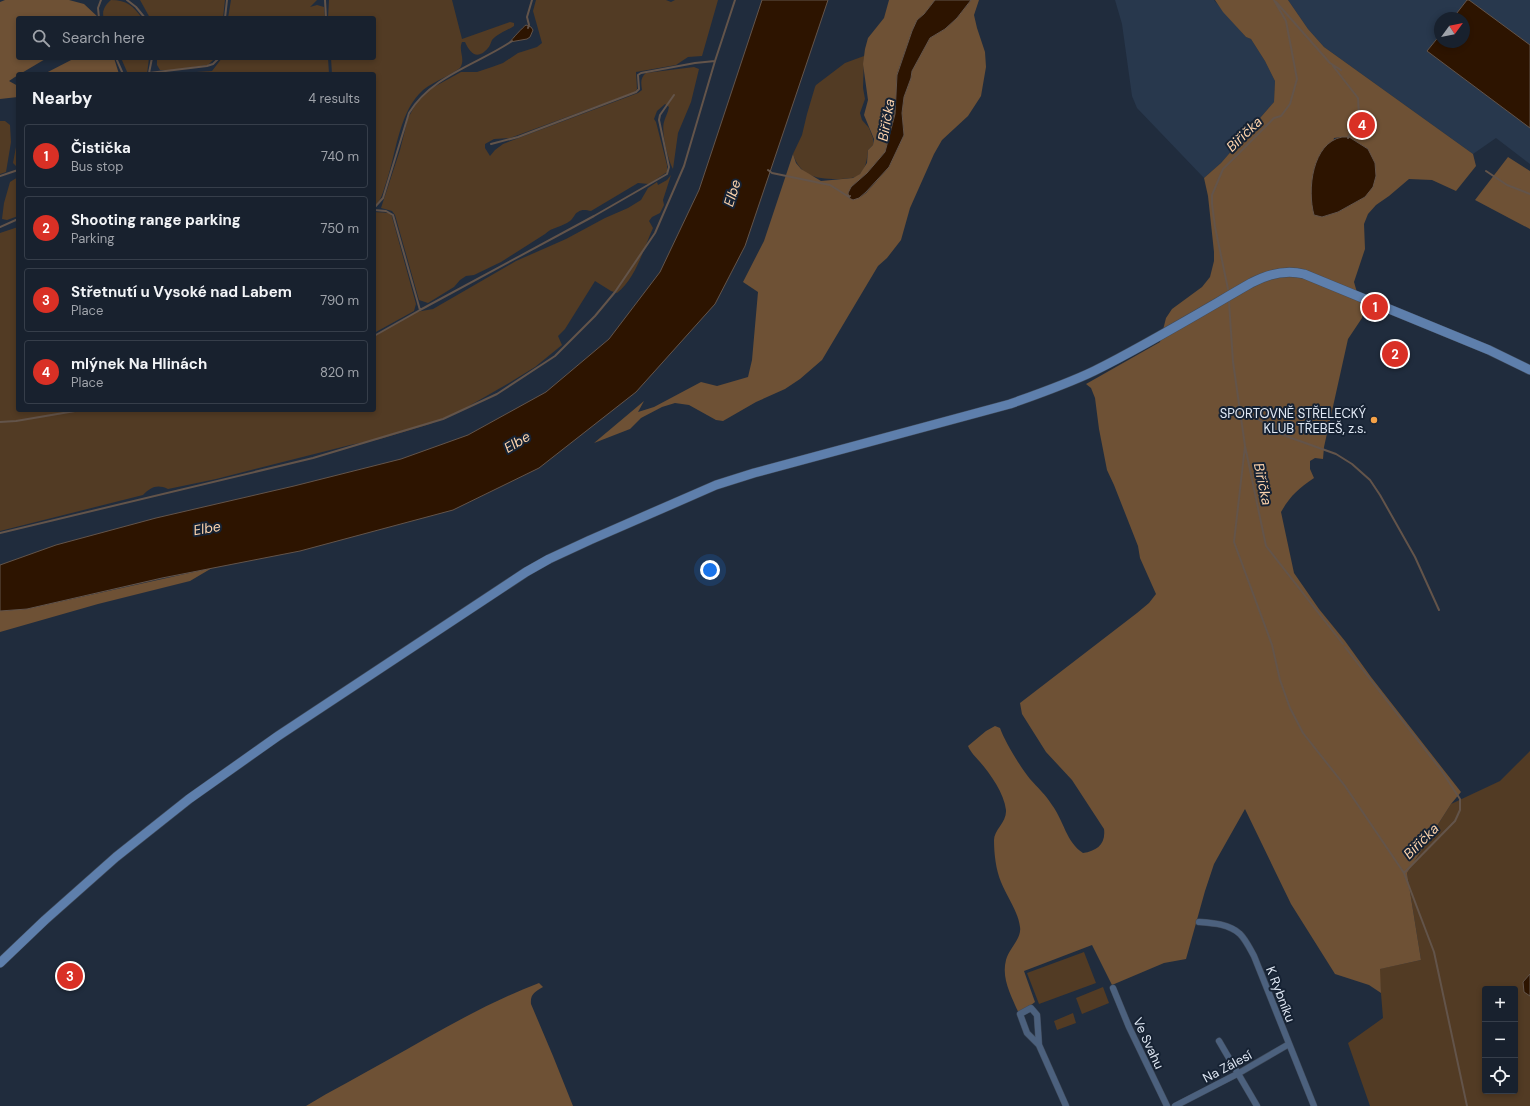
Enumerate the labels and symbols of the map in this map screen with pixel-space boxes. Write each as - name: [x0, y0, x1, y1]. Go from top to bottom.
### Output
- north arrow: [1434, 12, 1470, 48]
- water label: Biřička: [873, 97, 899, 143]
- pin: 4: [1349, 110, 1375, 140]
- water label: Biřička: [1222, 112, 1266, 155]
- water label: Elbe: [719, 177, 745, 209]
- pin: 1: [1362, 292, 1388, 322]
- pin: 2: [1382, 339, 1408, 369]
- place label: SPORTOVNĚ STŘELECKÝ KLUB TŘEBEŠ, z.s.: [1220, 404, 1366, 437]
- marker: SPORTOVNĚ STŘELECKÝ KLUB TŘEBEŠ, z.s.: [1369, 415, 1379, 425]
- water label: Elbe: [501, 427, 533, 457]
- water label: Biřička: [1250, 461, 1276, 507]
- water label: Elbe: [192, 517, 222, 539]
- your location: [700, 560, 720, 580]
- water label: Biřička: [1399, 819, 1443, 863]
- pin: 3: [57, 961, 83, 991]
- street label: K Rybníku: [1262, 964, 1299, 1025]
- street label: Ve Svahu: [1129, 1015, 1168, 1072]
- street label: Na Zálesí: [1200, 1046, 1255, 1086]

